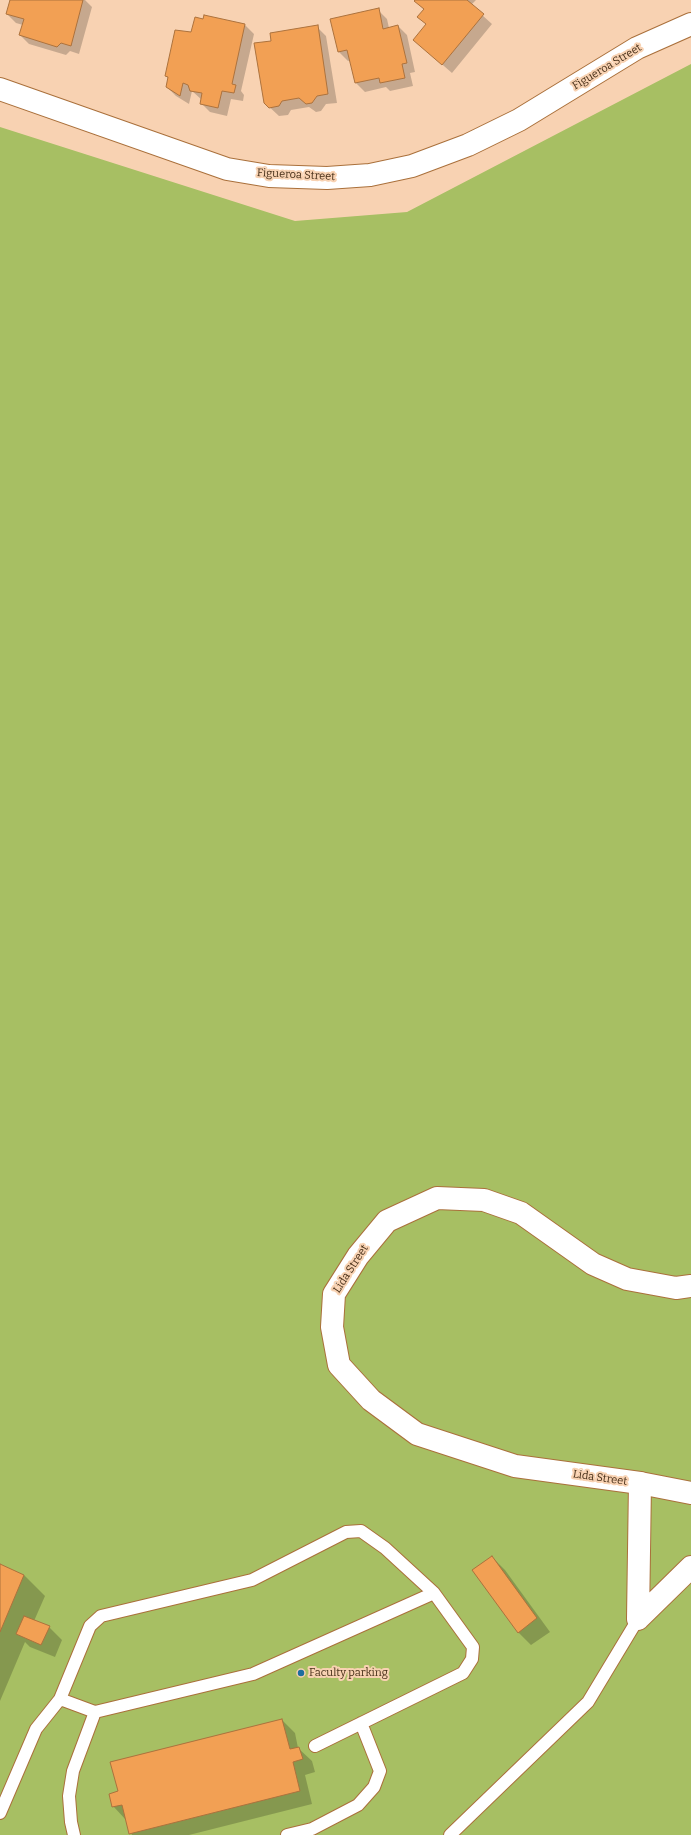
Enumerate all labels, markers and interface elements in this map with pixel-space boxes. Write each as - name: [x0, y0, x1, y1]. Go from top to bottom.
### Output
- street label: Figueroa Street: [570, 41, 644, 93]
- street label: Figueroa Street: [256, 166, 336, 184]
- street label: Lida Street: [331, 1242, 371, 1296]
- street label: Lida Street: [572, 1468, 628, 1488]
- place label: Faculty parking: [309, 1666, 388, 1680]
- marker: Faculty parking: [296, 1668, 306, 1678]

